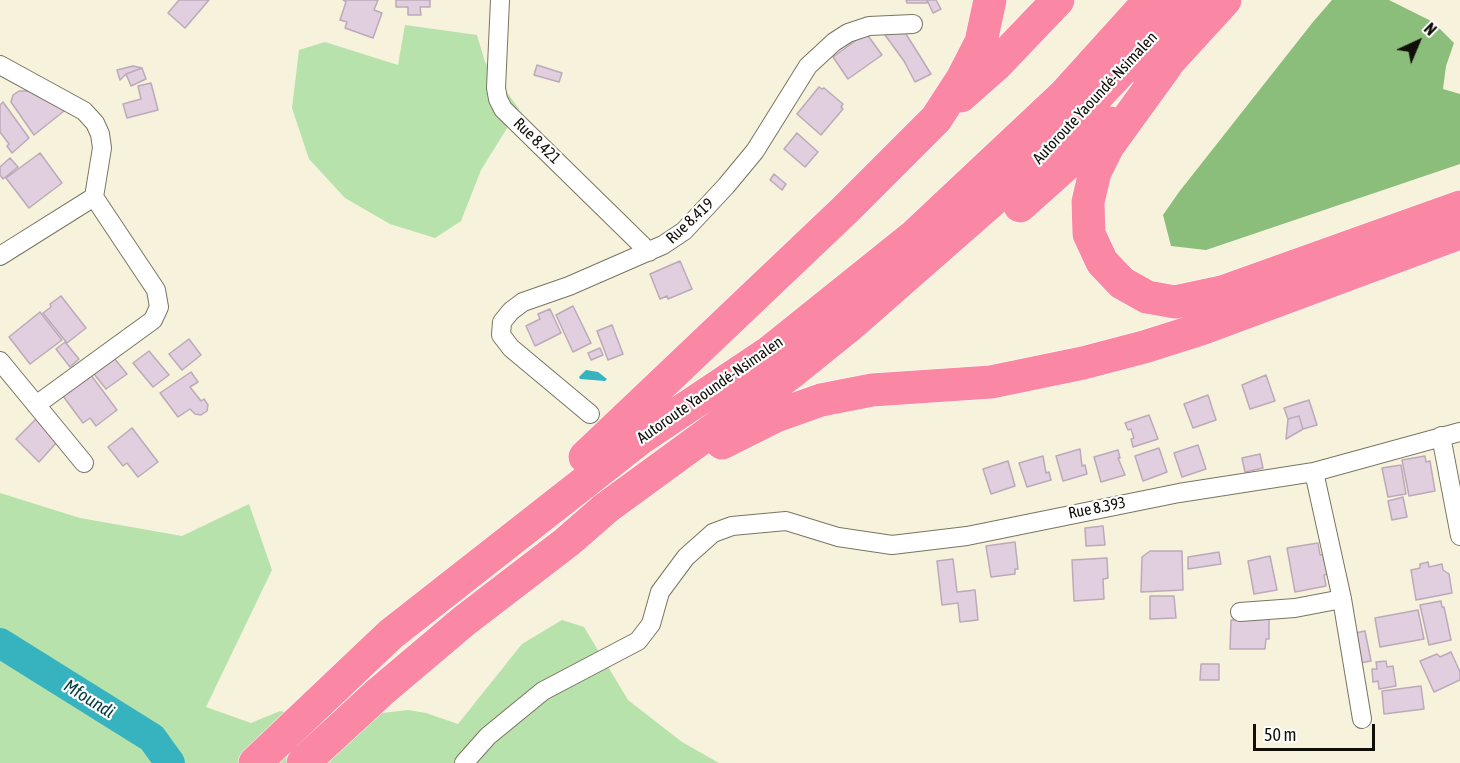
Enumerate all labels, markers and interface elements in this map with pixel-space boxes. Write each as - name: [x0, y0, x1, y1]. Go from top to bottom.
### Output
- north arrow: [1388, 12, 1448, 72]
- text: N: [1421, 19, 1440, 39]
- street label: Autoroute Yaoundé-Nsimalen: [1029, 28, 1161, 168]
- street label: Rue 8.421: [509, 114, 565, 168]
- street label: Rue 8.419: [662, 194, 718, 248]
- street label: Autoroute Yaoundé-Nsimalen: [633, 332, 787, 448]
- street label: Rue 8.393: [1067, 493, 1127, 523]
- water label: Mfoundi: [60, 675, 118, 723]
- scale bar: [1256, 712, 1378, 750]
- text: 50 m: [1264, 724, 1296, 745]

